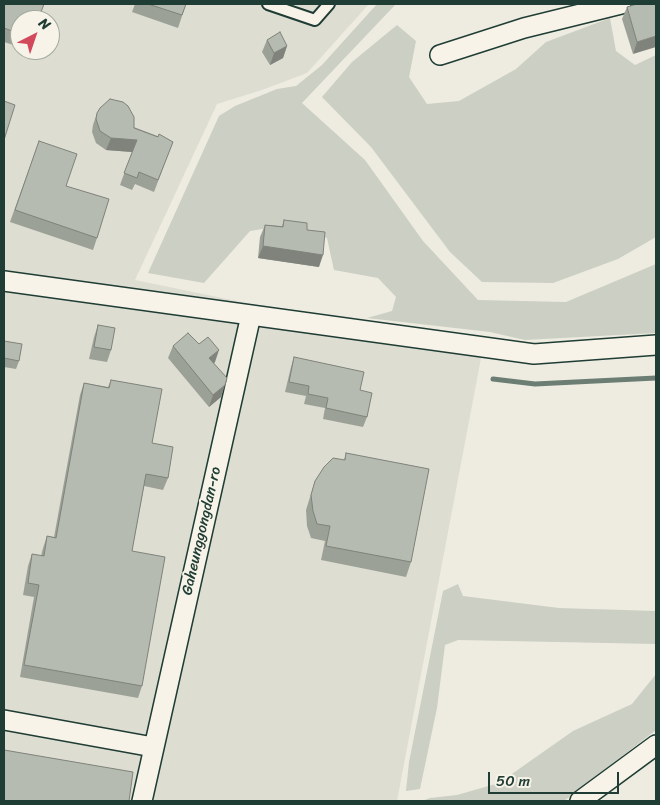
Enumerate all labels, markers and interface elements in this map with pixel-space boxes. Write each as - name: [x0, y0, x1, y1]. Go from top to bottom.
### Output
- north arrow: [10, 10, 60, 60]
- text: N: [33, 11, 56, 37]
- street label: Gaheunggongdan-ro: [178, 465, 226, 597]
- scale bar: [490, 762, 621, 794]
- text: 50 m: [496, 768, 530, 794]

